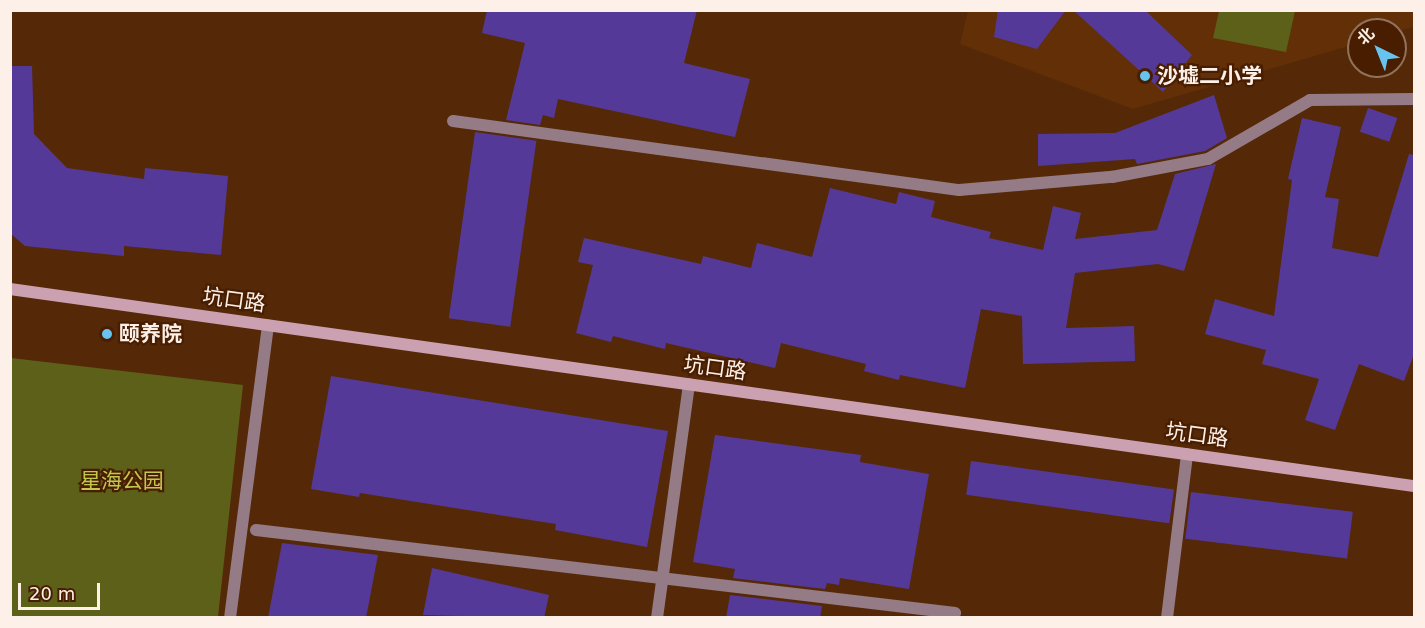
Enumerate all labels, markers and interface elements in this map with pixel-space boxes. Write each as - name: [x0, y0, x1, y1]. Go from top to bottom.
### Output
- north arrow: [1347, 18, 1407, 78]
- text: 北: [1353, 24, 1378, 48]
- place label: 沙墟二小学: [1157, 63, 1262, 89]
- marker: 沙墟二小学: [1138, 69, 1152, 83]
- street label: 坑口路: [201, 283, 267, 317]
- place label: 颐养院: [119, 321, 182, 347]
- marker: 颐养院: [100, 327, 114, 341]
- street label: 坑口路: [682, 351, 748, 385]
- street label: 坑口路: [1164, 418, 1230, 452]
- park label: 星海公园: [80, 468, 164, 494]
- scale bar: [21, 571, 104, 609]
- text: 20 m: [29, 583, 75, 604]

